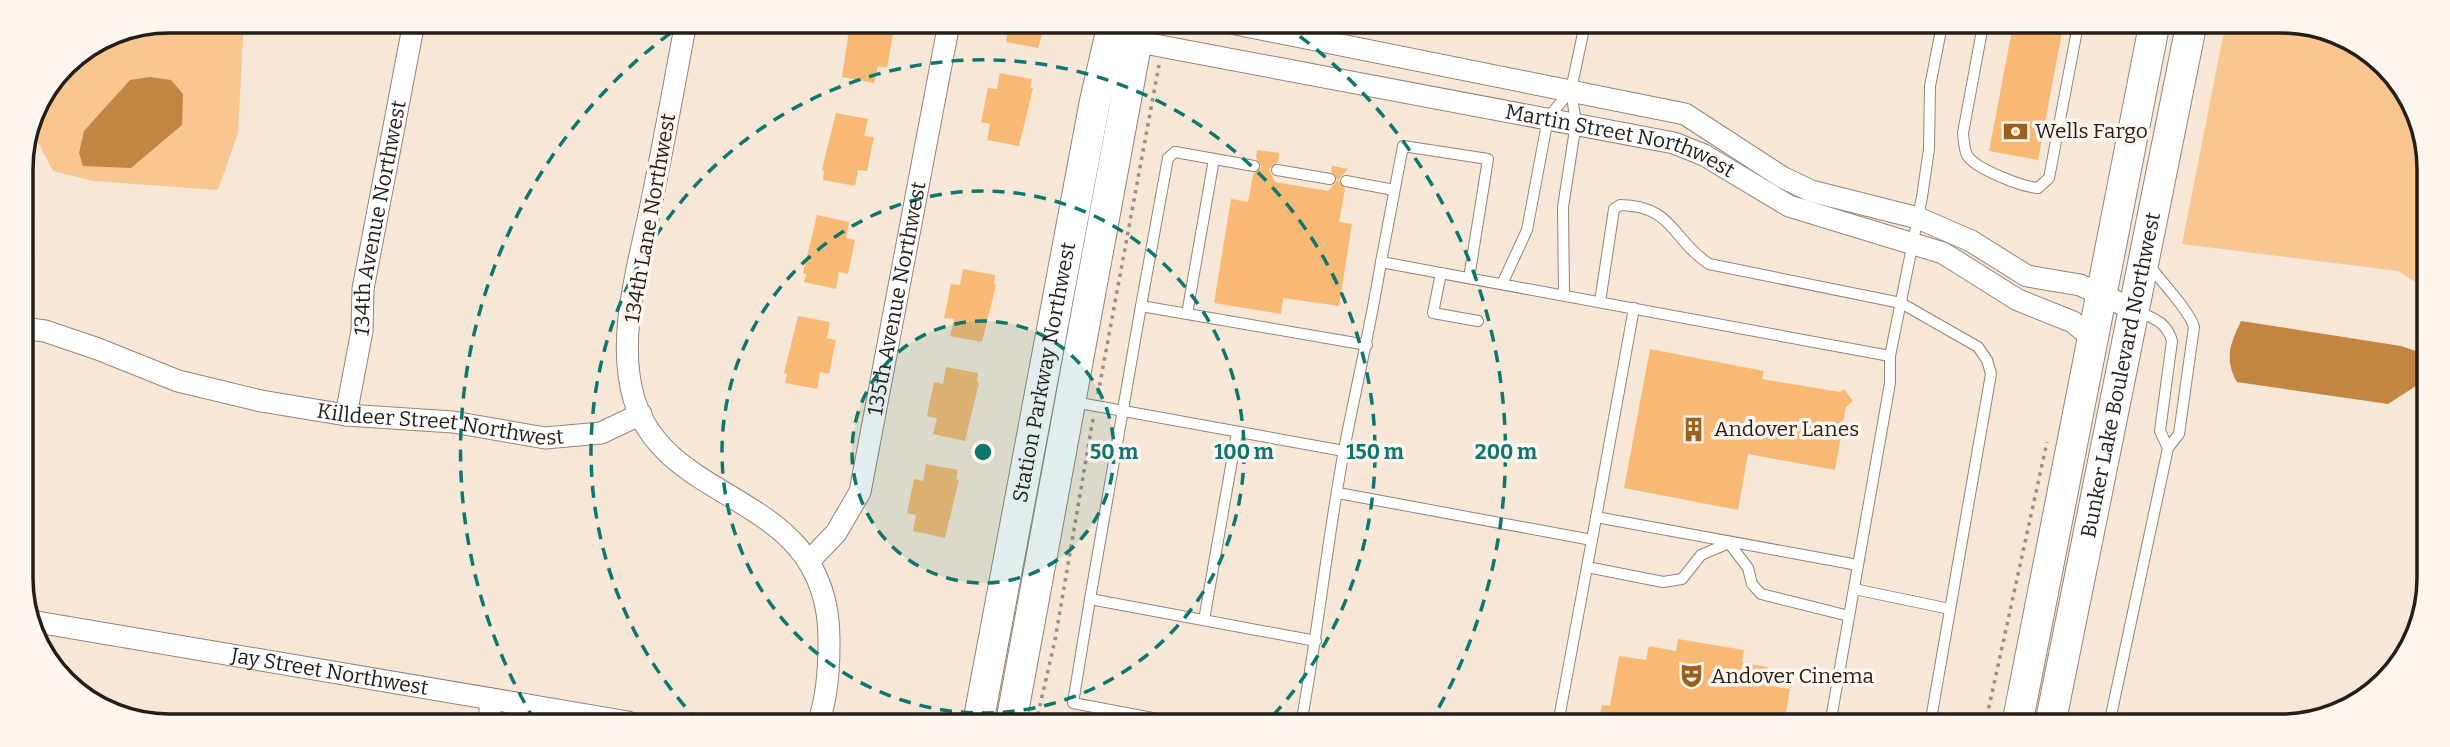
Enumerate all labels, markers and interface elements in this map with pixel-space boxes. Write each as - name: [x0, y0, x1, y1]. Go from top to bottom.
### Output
- street label: 134th Avenue Northwest: [348, 98, 412, 338]
- street label: Martin Street Northwest: [1503, 98, 1740, 184]
- street label: 134th Lane Northwest: [619, 111, 681, 325]
- bank icon: Wells Fargo: [2001, 117, 2029, 145]
- place label: Wells Fargo: [2035, 118, 2148, 144]
- street label: 135th Avenue Northwest: [862, 179, 932, 418]
- street label: Bunker Lake Boulevard Northwest: [2075, 209, 2166, 540]
- street label: Station Parkway Northwest: [1007, 239, 1081, 505]
- street label: Killdeer Street Northwest: [315, 397, 565, 451]
- building icon: Andover Lanes: [1680, 415, 1708, 443]
- place label: Andover Lanes: [1714, 416, 1859, 442]
- text: 50 m: [1090, 439, 1138, 465]
- text: 100 m: [1214, 439, 1274, 465]
- text: 150 m: [1346, 439, 1404, 465]
- text: 200 m: [1475, 439, 1537, 465]
- centre of rings: [971, 440, 995, 464]
- street label: Jay Street Northwest: [228, 642, 431, 701]
- theatre icon: Andover Cinema: [1677, 662, 1705, 690]
- place label: Andover Cinema: [1711, 663, 1875, 689]

